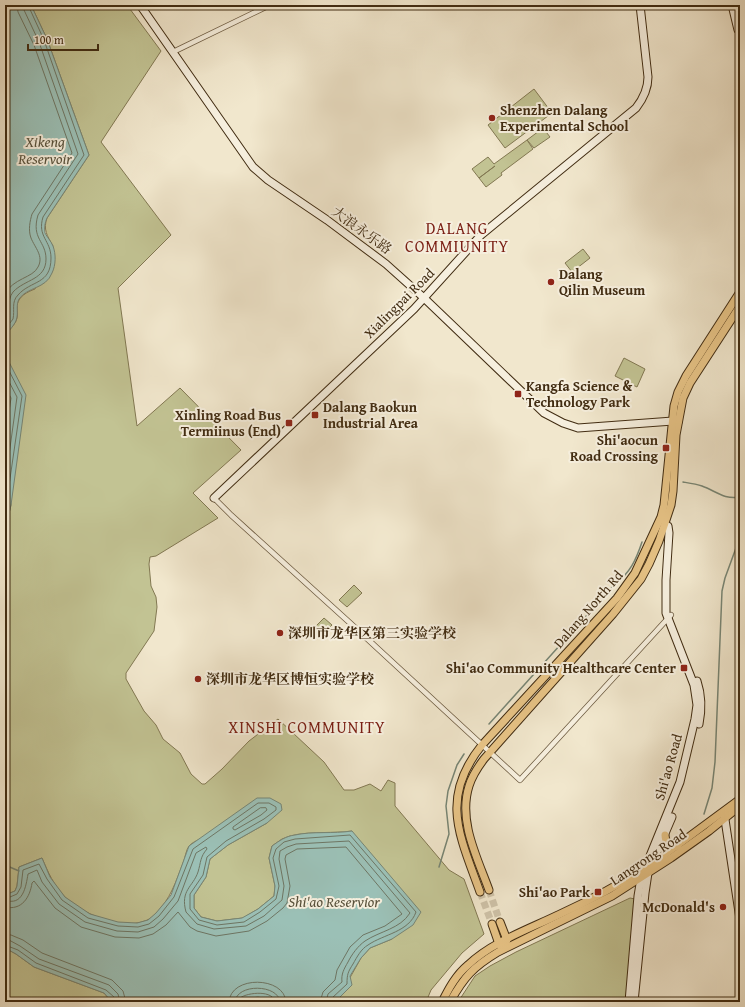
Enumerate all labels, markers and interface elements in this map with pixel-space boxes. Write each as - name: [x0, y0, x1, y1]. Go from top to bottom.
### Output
- scale bar: [28, 26, 98, 52]
- text: 100 m: [34, 31, 64, 48]
- place label: Shenzhen Dalang Experimental School: [500, 100, 629, 136]
- marker: Shenzhen Dalang Experimental School: [487, 113, 497, 123]
- water label: Xikeng Reservoir: [17, 131, 72, 169]
- street label: 大浪永乐路: [328, 201, 396, 259]
- district label: DALANG COMMIUNITY: [405, 216, 509, 258]
- street label: Xialingpai Road: [359, 263, 439, 343]
- place label: Dalang Qilin Museum: [559, 264, 645, 300]
- marker: Dalang Qilin Museum: [546, 277, 556, 287]
- place label: Kangfa Science & Technology Park: [526, 376, 633, 412]
- marker: Kangfa Science & Technology Park: [513, 389, 523, 399]
- place label: Dalang Baokun Industrial Area: [323, 397, 419, 433]
- place label: Xinling Road Bus Termiinus (End): [175, 405, 281, 441]
- marker: Dalang Baokun Industrial Area: [310, 410, 320, 420]
- marker: Xinling Road Bus Termiinus (End): [284, 418, 294, 428]
- place label: Shi'aocun Road Crossing: [570, 430, 659, 466]
- marker: Shi'aocun Road Crossing: [661, 443, 671, 453]
- street label: Dalang North Rd: [549, 565, 628, 652]
- place label: 深圳市龙华区第三实验学校: [288, 623, 456, 643]
- marker: 深圳市龙华区第三实验学校: [275, 628, 285, 638]
- place label: Shi'ao Community Healthcare Center: [446, 658, 677, 678]
- marker: Shi'ao Community Healthcare Center: [679, 663, 689, 673]
- place label: 深圳市龙华区博恒实验学校: [206, 669, 374, 689]
- marker: 深圳市龙华区博恒实验学校: [193, 674, 203, 684]
- district label: XINSHI COMMUNITY: [228, 715, 386, 739]
- street label: Shi'ao Road: [649, 731, 687, 803]
- street label: Langrong Road: [606, 824, 691, 890]
- place label: Shi'ao Park: [519, 882, 591, 902]
- marker: Shi'ao Park: [593, 887, 603, 897]
- water label: Shi'ao Reservior: [288, 891, 380, 912]
- place label: McDonald's: [642, 897, 715, 917]
- marker: McDonald's: [718, 902, 728, 912]

